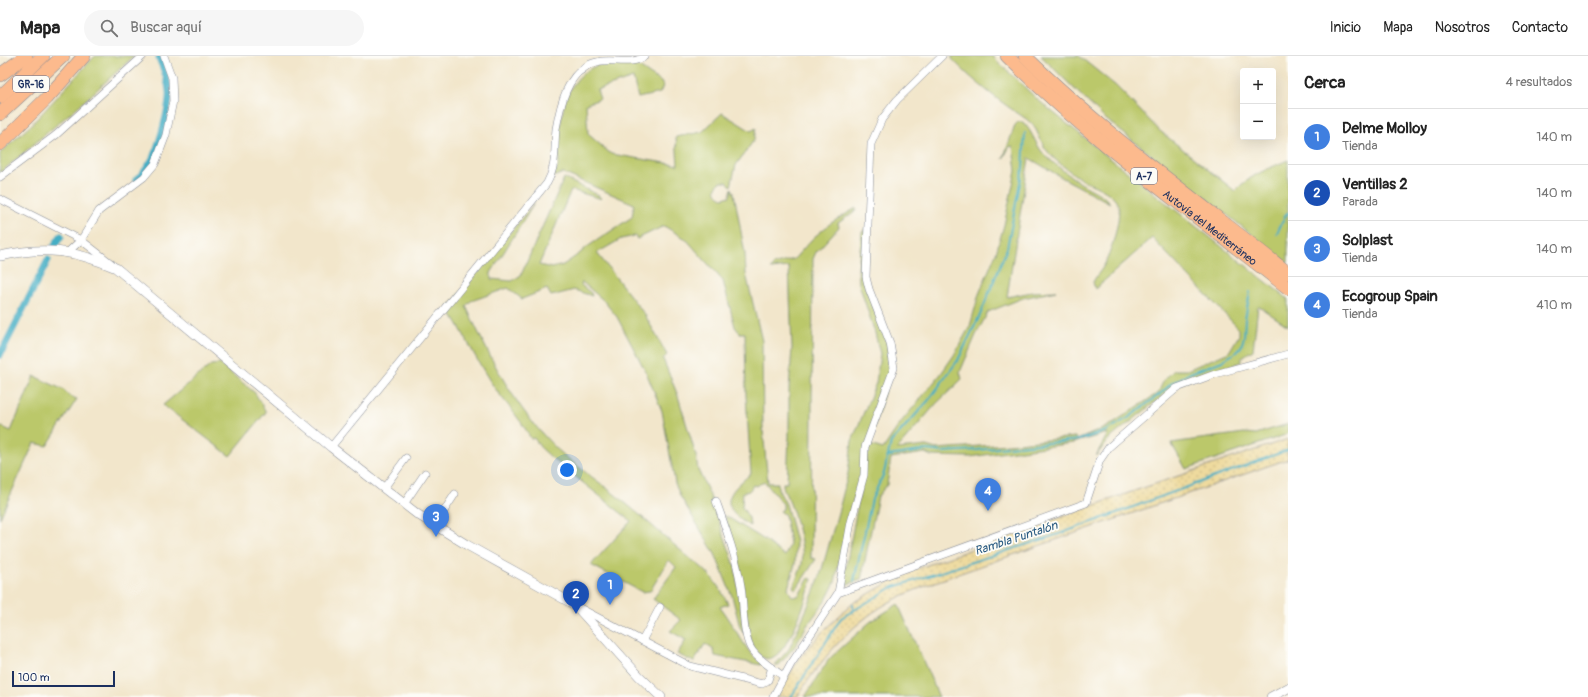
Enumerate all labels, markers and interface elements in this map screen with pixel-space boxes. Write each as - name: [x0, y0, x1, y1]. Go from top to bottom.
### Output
- search box: [84, 10, 364, 46]
- text: Mapa: [20, 16, 60, 40]
- icon: search: [98, 17, 120, 39]
- text: Buscar aquí: [130, 18, 202, 37]
- text: Inicio: [1330, 19, 1361, 36]
- text: Mapa: [1383, 19, 1413, 36]
- text: Nosotros: [1435, 19, 1490, 36]
- text: Contacto: [1512, 19, 1568, 36]
- map controls: [1240, 68, 1276, 140]
- button: +: [1240, 68, 1276, 104]
- text: Cerca: [1304, 72, 1345, 93]
- text: 4 resultados: [1505, 74, 1572, 90]
- road number: GR-16: [13, 76, 49, 92]
- button: −: [1240, 104, 1276, 140]
- text: Delme Molloy: [1342, 119, 1427, 138]
- text: 1: [1314, 129, 1320, 145]
- text: 140 m: [1536, 129, 1572, 145]
- text: Tienda: [1342, 138, 1377, 154]
- road number: A-7: [1131, 168, 1157, 184]
- text: Ventillas 2: [1342, 175, 1408, 194]
- text: 2: [1313, 185, 1321, 201]
- text: 140 m: [1536, 185, 1572, 201]
- street label: Autovía del Mediterráneo: [1160, 187, 1259, 268]
- text: Parada: [1342, 194, 1378, 210]
- text: Solplast: [1342, 231, 1393, 250]
- text: 3: [1313, 241, 1321, 257]
- text: 140 m: [1536, 241, 1572, 257]
- text: Tienda: [1342, 250, 1377, 266]
- text: Ecogroup Spain: [1342, 287, 1438, 306]
- text: 4: [1313, 297, 1321, 313]
- text: 410 m: [1536, 297, 1572, 313]
- text: Tienda: [1342, 306, 1377, 322]
- your location: [557, 460, 577, 480]
- pin: 4: [975, 478, 1001, 511]
- pin: 3: [423, 504, 449, 537]
- water label: Rambla Puntalón: [973, 518, 1061, 559]
- pin: 1: [597, 572, 623, 605]
- pin: 2: [563, 581, 589, 614]
- scale bar: [12, 669, 115, 688]
- text: 100 m: [18, 671, 49, 684]

